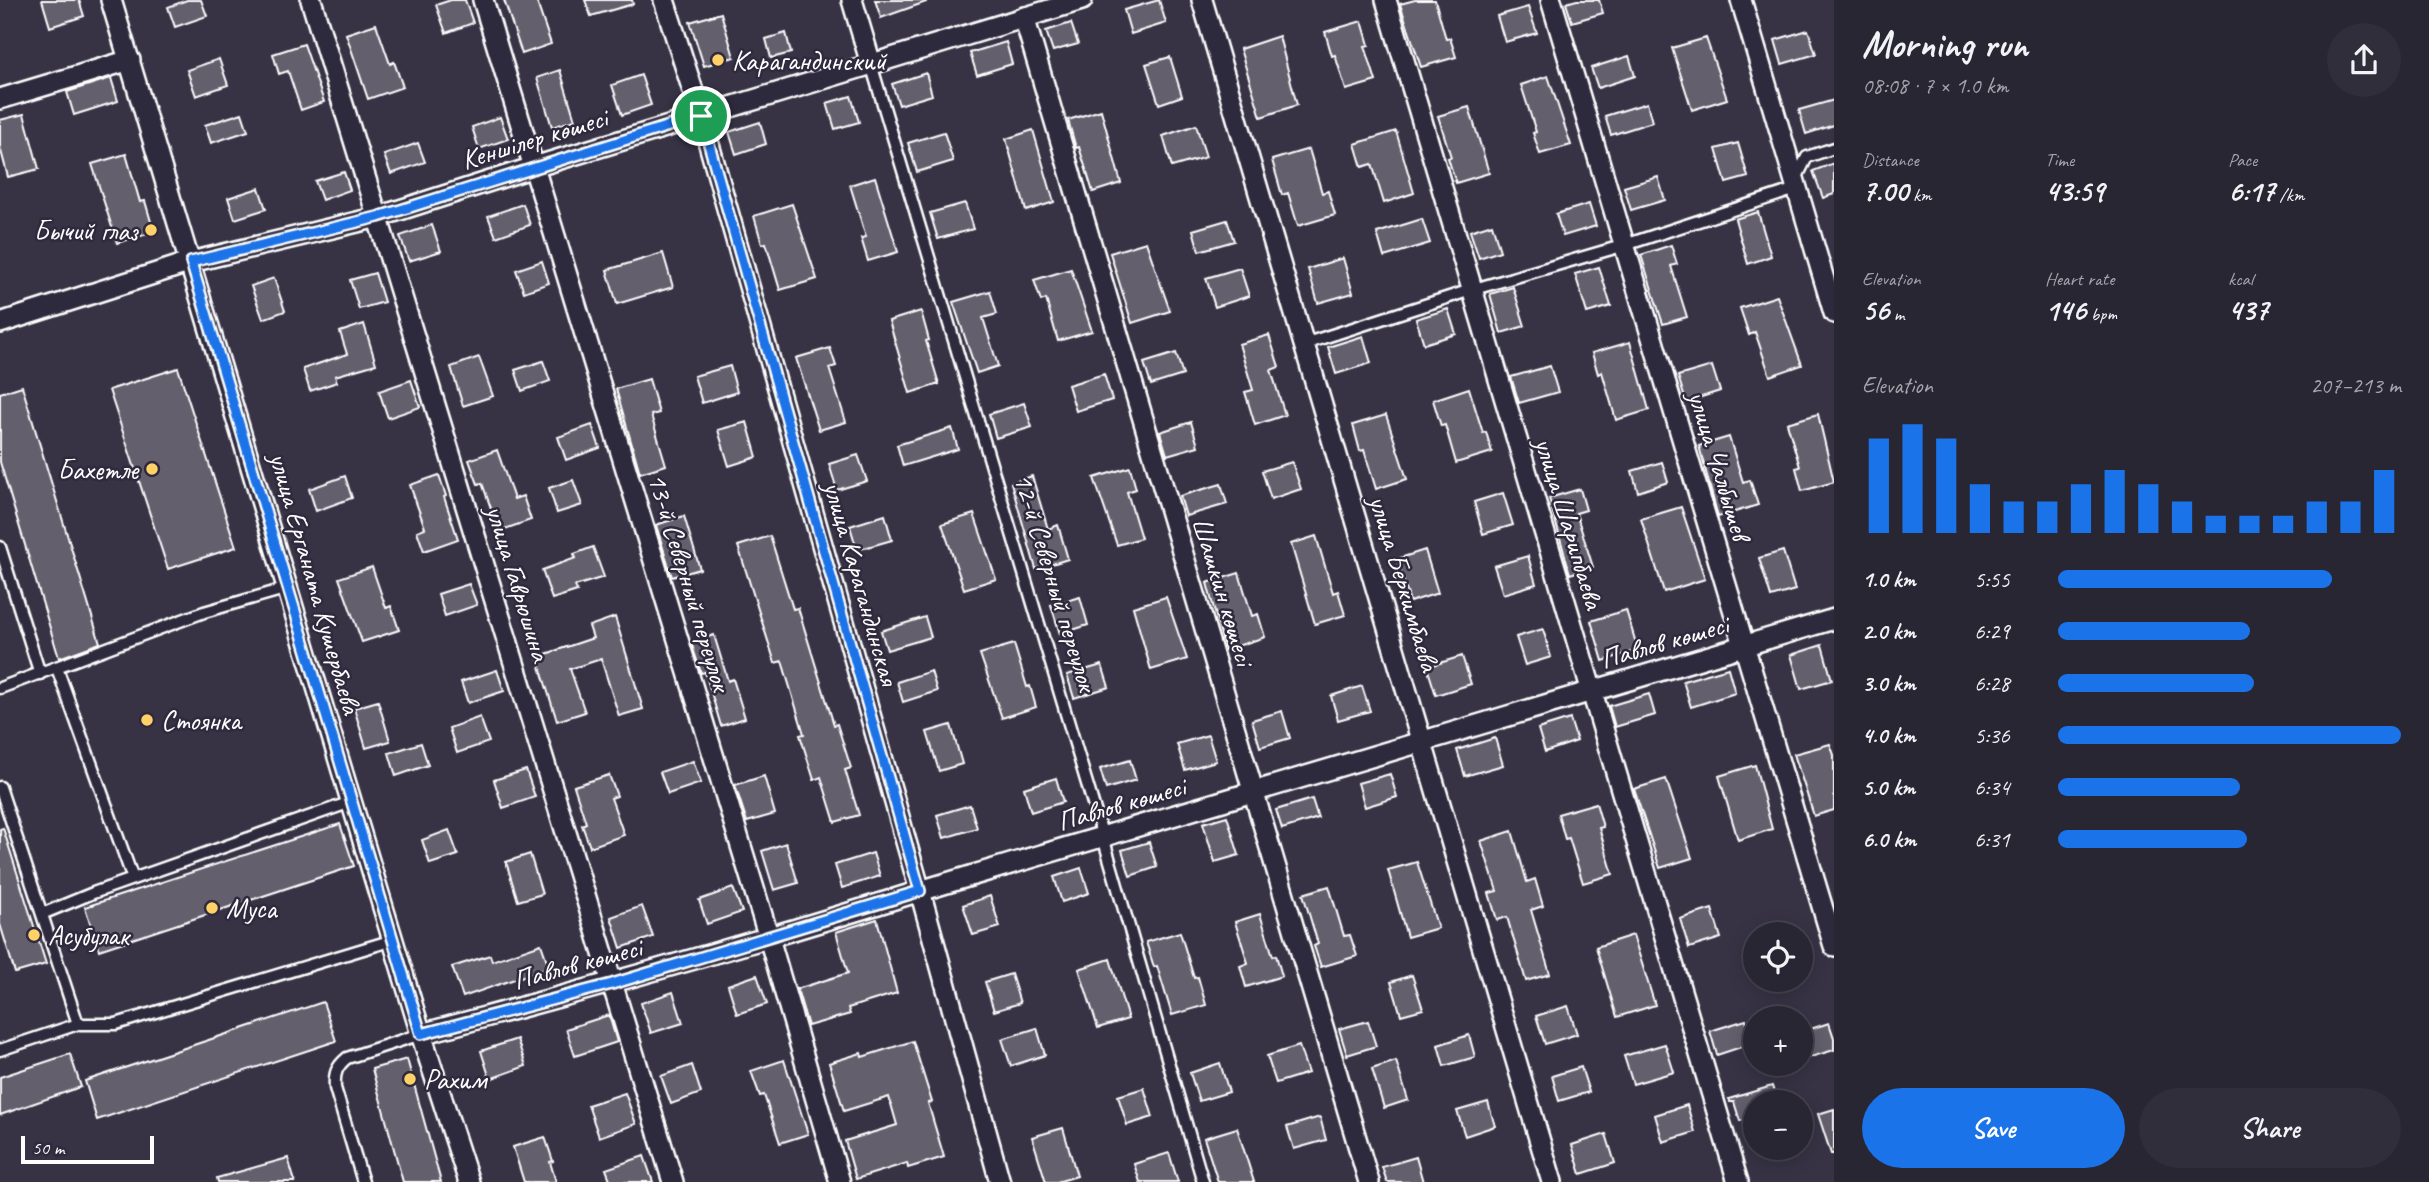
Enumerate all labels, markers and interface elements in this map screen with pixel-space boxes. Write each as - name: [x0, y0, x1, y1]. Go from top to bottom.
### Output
- text: Morning run: [1862, 21, 2028, 68]
- button: share: [2327, 23, 2401, 97]
- place label: Карагандинский: [732, 43, 887, 78]
- marker: Карагандинский: [710, 52, 726, 68]
- text: 08:08 · 7 × 1.0 km: [1862, 71, 2008, 100]
- pin: [671, 86, 731, 146]
- icon: arrive: [682, 97, 720, 135]
- street label: Кеншілер көшесі: [457, 99, 615, 177]
- text: Distance: [1862, 148, 1919, 172]
- text: Time: [2045, 148, 2074, 172]
- text: Pace: [2228, 148, 2257, 172]
- text: 7.00: [1862, 172, 1908, 210]
- text: 43:59: [2045, 172, 2104, 210]
- text: 6:17: [2228, 172, 2275, 210]
- text: km: [1908, 183, 1932, 207]
- text: /km: [2275, 183, 2304, 207]
- place label: Бычий глаз: [34, 213, 139, 248]
- marker: Бычий глаз: [143, 222, 159, 238]
- text: Elevation: [1862, 267, 1920, 291]
- text: Heart rate: [2045, 267, 2114, 291]
- text: kcal: [2228, 267, 2253, 291]
- text: 56: [1862, 291, 1889, 329]
- text: 146: [2045, 291, 2086, 329]
- text: 437: [2228, 291, 2268, 329]
- text: m: [1889, 302, 1904, 326]
- text: bpm: [2086, 302, 2117, 326]
- text: Elevation: [1862, 371, 1933, 400]
- text: 207–213 m: [2310, 371, 2401, 400]
- street label: улица Чалбышев: [1680, 385, 1760, 548]
- street label: улица Шарипбаева: [1526, 431, 1613, 615]
- street label: улица Ерганата Кушербаева: [261, 447, 370, 720]
- place label: Бахетле: [58, 452, 140, 487]
- marker: Бахетле: [144, 461, 160, 477]
- street label: 13-й Северный переулок: [640, 469, 740, 698]
- street label: 12-й Северный переулок: [1006, 469, 1106, 698]
- street label: улица Карагандинская: [815, 475, 908, 691]
- street label: улица Беркимбаева: [1361, 489, 1448, 677]
- street label: улица Гаврюшина: [478, 499, 559, 667]
- street label: Шашкин көшесі: [1184, 513, 1264, 673]
- text: 1.0 km: [1862, 565, 1916, 594]
- text: 5:55: [1974, 565, 2010, 594]
- street label: Павлов көшесі: [1596, 605, 1736, 676]
- text: 2.0 km: [1862, 617, 1916, 646]
- text: 6:29: [1974, 617, 2010, 646]
- text: 3.0 km: [1862, 669, 1916, 698]
- text: 6:28: [1974, 669, 2010, 698]
- place label: Стоянка: [161, 703, 243, 738]
- marker: Стоянка: [139, 712, 155, 728]
- text: 4.0 km: [1862, 721, 1916, 750]
- text: 5:36: [1974, 721, 2010, 750]
- street label: Павлов көшесі: [1053, 767, 1193, 838]
- text: 5.0 km: [1862, 773, 1915, 802]
- text: 6:34: [1974, 773, 2010, 802]
- text: 6.0 km: [1862, 825, 1916, 854]
- text: 6:31: [1974, 825, 2010, 854]
- place label: Муса: [226, 891, 278, 926]
- marker: Муса: [204, 900, 220, 916]
- place label: Асубулак: [48, 918, 131, 953]
- map controls: [1743, 922, 1813, 1160]
- button: locate: [1743, 922, 1813, 992]
- marker: Асубулак: [26, 927, 42, 943]
- street label: Павлов көшесі: [509, 929, 649, 997]
- button: +: [1743, 1006, 1813, 1076]
- place label: Рахим: [424, 1062, 489, 1097]
- marker: Рахим: [402, 1071, 418, 1087]
- button: Save: [1862, 1088, 2125, 1168]
- button: Share: [2139, 1088, 2401, 1168]
- button: −: [1743, 1090, 1813, 1160]
- scale bar: [21, 1133, 154, 1165]
- text: 50 m: [32, 1136, 64, 1160]

